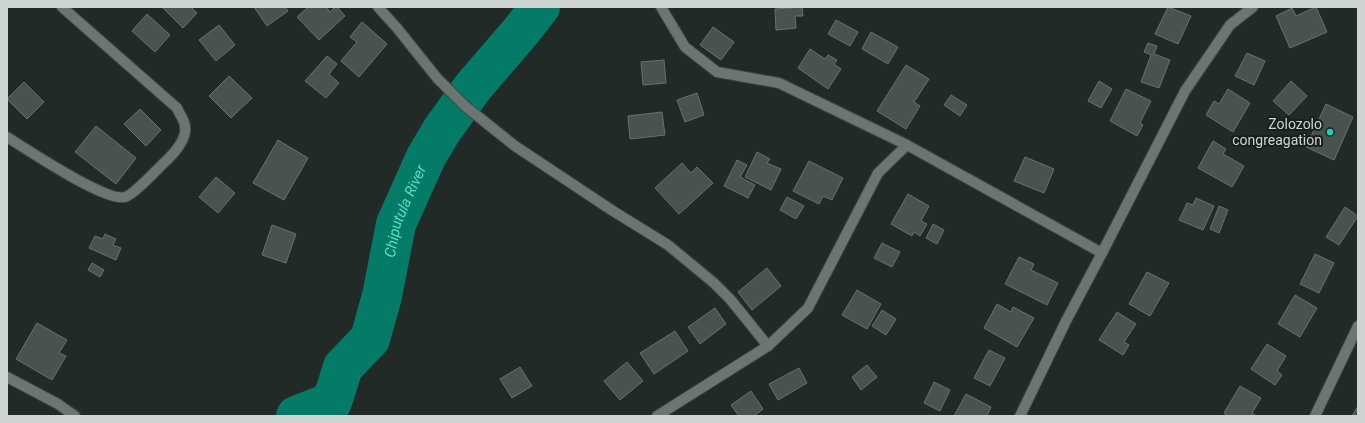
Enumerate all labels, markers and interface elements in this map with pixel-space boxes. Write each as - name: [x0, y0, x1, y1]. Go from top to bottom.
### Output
- place label: Zolozolo congreagation: [1232, 116, 1322, 148]
- marker: Zolozolo congreagation: [1325, 127, 1335, 137]
- water label: Chiputula River: [381, 161, 431, 259]

